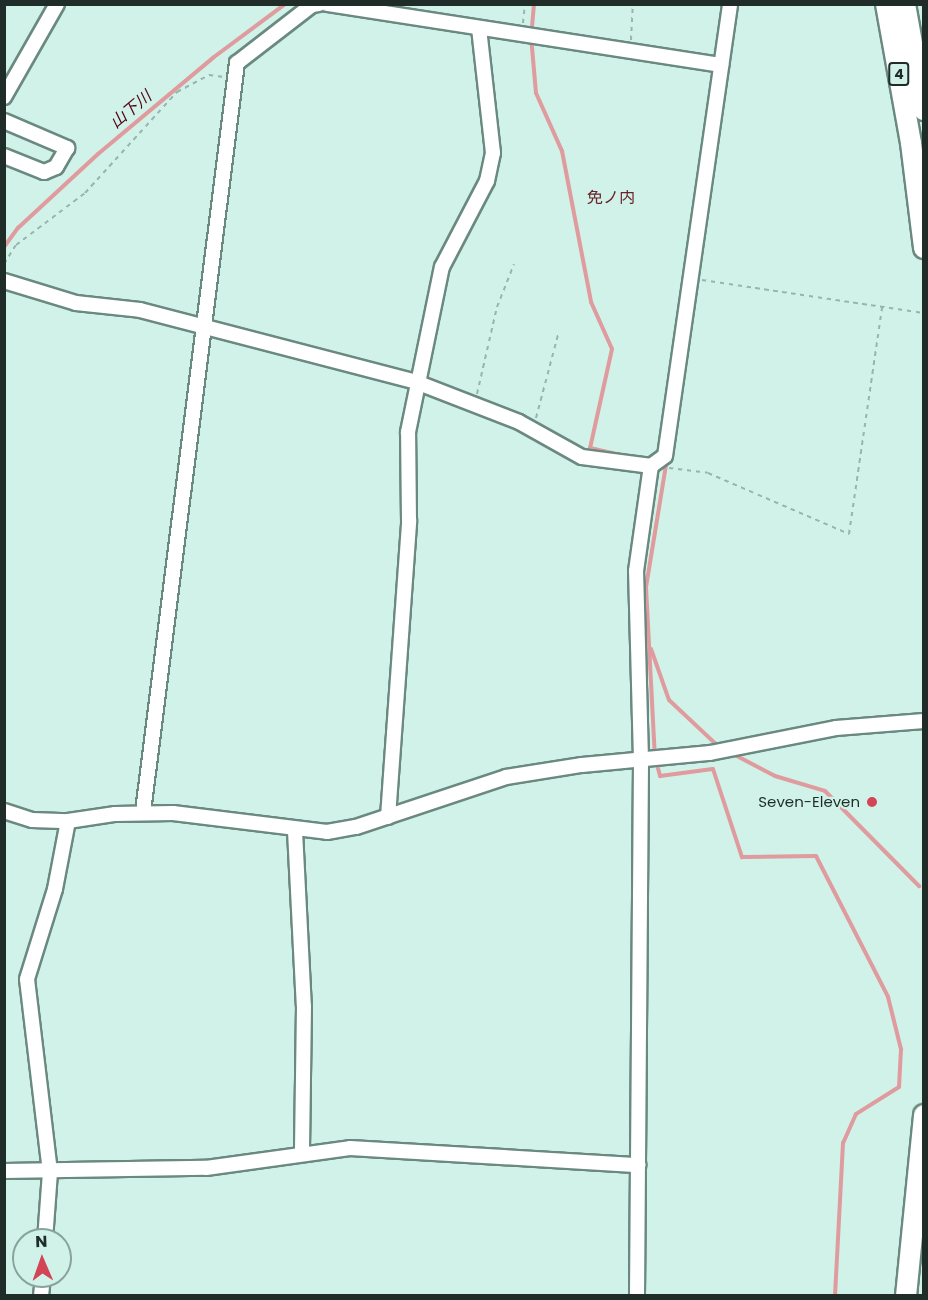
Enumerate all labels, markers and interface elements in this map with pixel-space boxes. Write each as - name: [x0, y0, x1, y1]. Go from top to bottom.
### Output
- road number: 4: [887, 63, 911, 85]
- water label: 山下川: [106, 87, 156, 133]
- district label: 免ノ内: [587, 188, 635, 208]
- place label: Seven-Eleven: [758, 793, 860, 811]
- marker: Seven-Eleven: [865, 795, 879, 809]
- north arrow: [12, 1228, 72, 1288]
- text: N: [35, 1230, 48, 1253]

